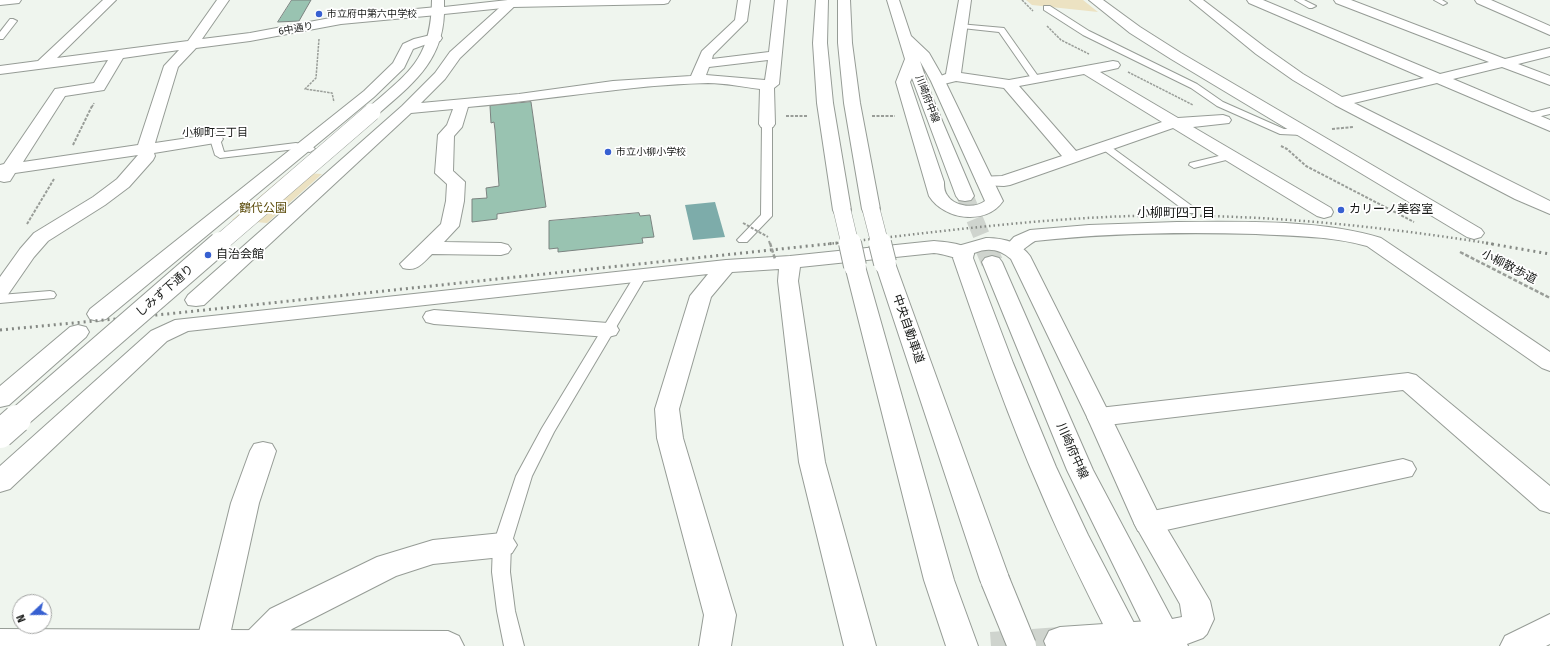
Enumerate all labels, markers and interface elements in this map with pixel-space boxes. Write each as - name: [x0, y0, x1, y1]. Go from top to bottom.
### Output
- place label: 市立府中第六中学校: [327, 8, 417, 20]
- marker: 市立府中第六中学校: [314, 9, 324, 19]
- street label: 6中通り: [278, 20, 314, 38]
- street label: 川崎府中線: [912, 74, 942, 124]
- district label: 小柳町三丁目: [182, 126, 248, 140]
- place label: 市立小柳小学校: [616, 146, 686, 158]
- marker: 市立小柳小学校: [603, 147, 613, 157]
- park label: 鶴代公園: [239, 202, 287, 216]
- place label: カリーノ美容室: [1349, 203, 1433, 217]
- district label: 小柳町四丁目: [1137, 205, 1215, 221]
- marker: カリーノ美容室: [1336, 205, 1346, 215]
- street label: 小柳散歩道: [1479, 247, 1539, 287]
- place label: 自治会館: [216, 248, 264, 262]
- marker: 自治会館: [203, 250, 213, 260]
- street label: しみず下通り: [133, 262, 197, 320]
- street label: 中央自動車道: [889, 293, 927, 365]
- street label: 川崎府中線: [1053, 421, 1091, 481]
- north arrow: [12, 594, 52, 634]
- text: N: [14, 612, 29, 624]

